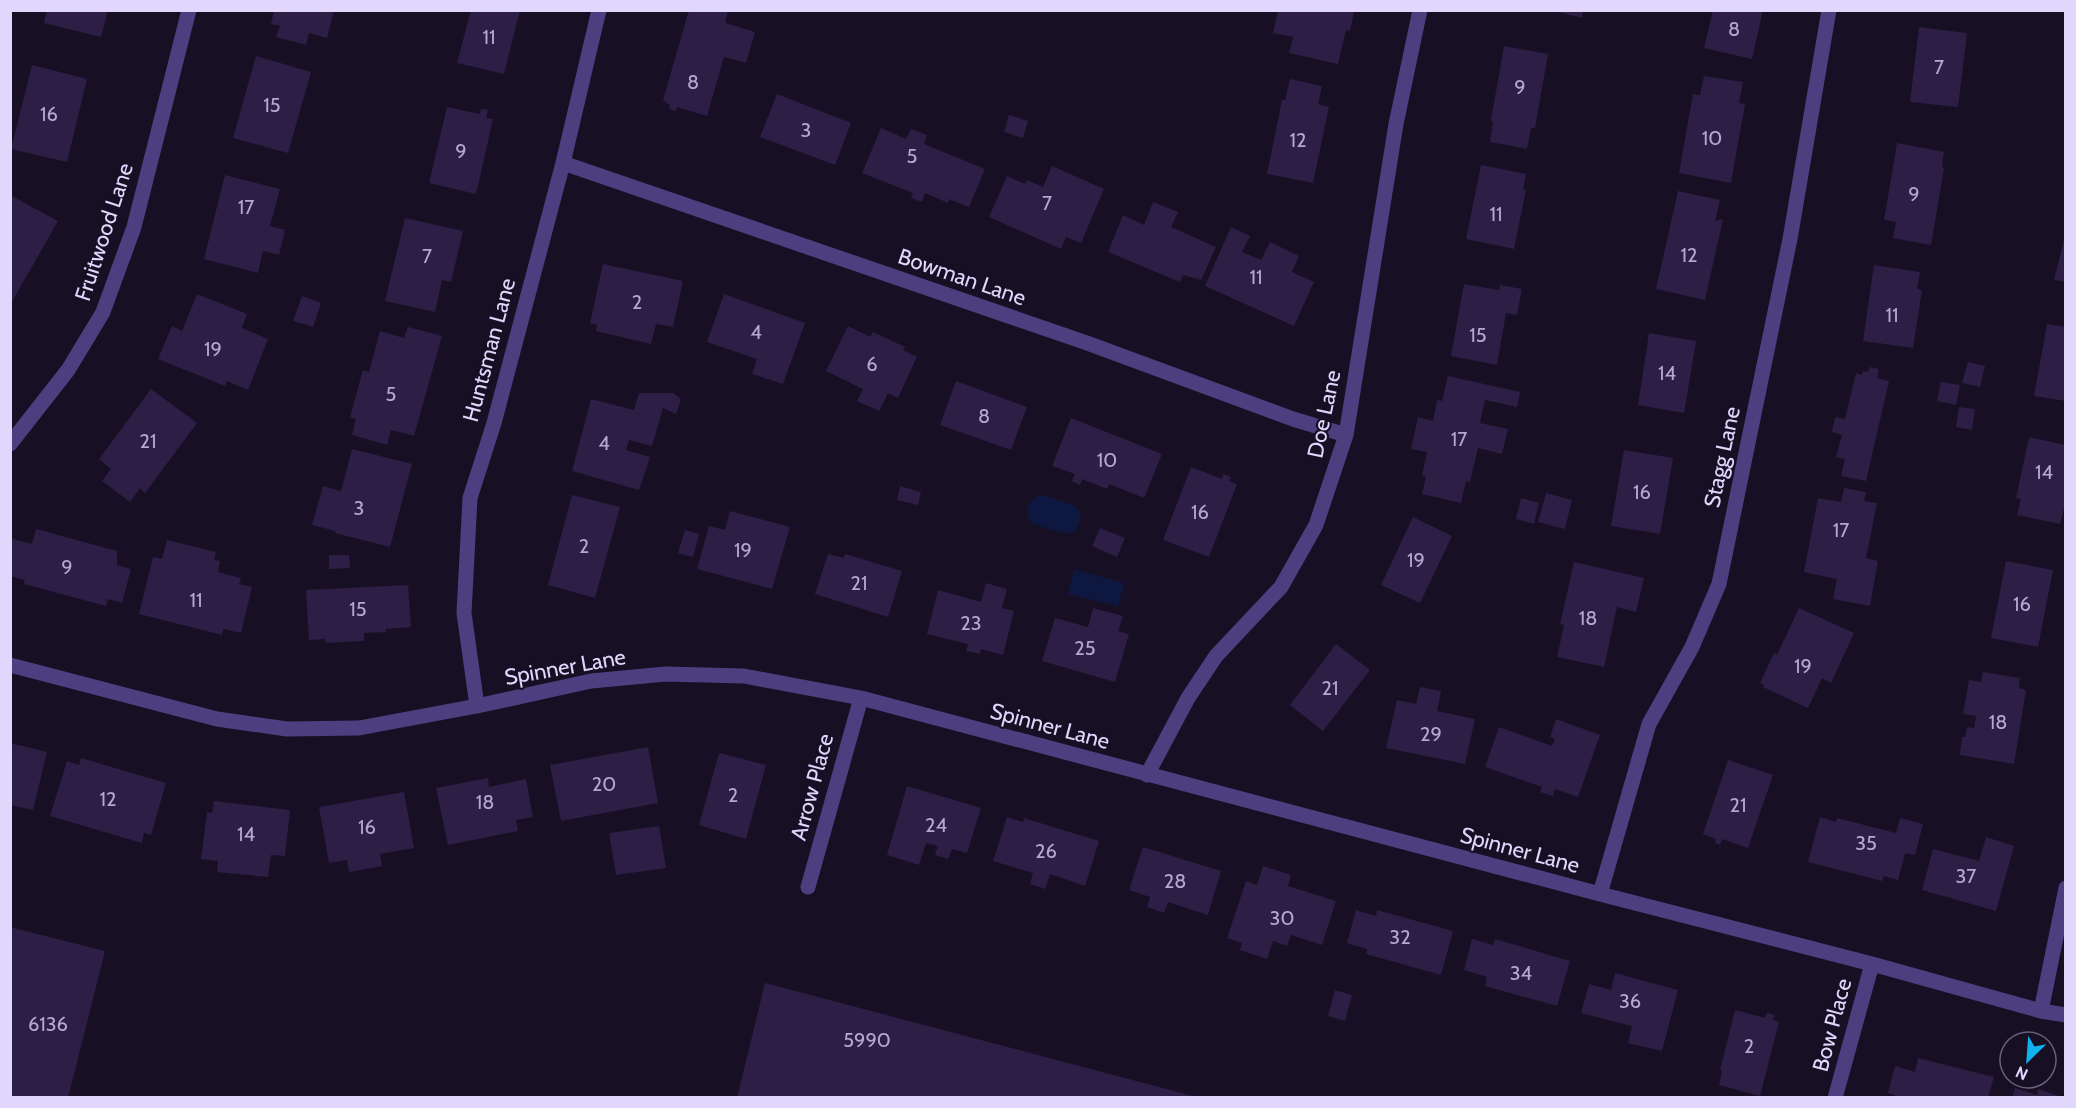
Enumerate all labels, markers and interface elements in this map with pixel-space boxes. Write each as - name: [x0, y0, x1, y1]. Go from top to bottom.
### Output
- house number: 8: [1728, 17, 1740, 41]
- house number: 11: [482, 25, 496, 49]
- house number: 7: [1934, 55, 1944, 79]
- house number: 8: [687, 70, 699, 94]
- house number: 9: [1514, 75, 1526, 99]
- house number: 15: [263, 93, 281, 117]
- house number: 16: [40, 102, 58, 126]
- house number: 3: [801, 118, 811, 142]
- house number: 10: [1702, 126, 1722, 150]
- house number: 12: [1290, 128, 1307, 152]
- house number: 9: [455, 139, 467, 163]
- house number: 5: [907, 144, 917, 168]
- street label: Fruitwood Lane: [69, 160, 139, 304]
- house number: 9: [1908, 182, 1920, 206]
- house number: 7: [1042, 191, 1052, 215]
- house number: 17: [238, 195, 254, 219]
- house number: 11: [1489, 202, 1503, 226]
- street label: Bowman Lane: [895, 243, 1029, 311]
- house number: 12: [1681, 243, 1698, 267]
- house number: 7: [422, 244, 432, 268]
- house number: 11: [1249, 265, 1263, 289]
- street label: Huntsman Lane: [457, 275, 521, 425]
- house number: 2: [632, 290, 642, 314]
- house number: 11: [1885, 303, 1899, 327]
- house number: 4: [750, 320, 762, 344]
- house number: 15: [1469, 323, 1487, 347]
- house number: 19: [204, 337, 222, 361]
- house number: 6: [866, 352, 878, 376]
- house number: 14: [1658, 361, 1676, 385]
- street label: Doe Lane: [1302, 368, 1346, 460]
- house number: 5: [386, 382, 396, 406]
- house number: 8: [978, 404, 990, 428]
- street label: Stagg Lane: [1698, 404, 1746, 510]
- house number: 17: [1451, 427, 1467, 451]
- house number: 21: [140, 429, 157, 453]
- house number: 4: [598, 431, 610, 455]
- house number: 10: [1097, 448, 1117, 472]
- house number: 14: [2035, 460, 2053, 484]
- house number: 16: [1633, 480, 1651, 504]
- house number: 3: [354, 496, 364, 520]
- house number: 16: [1191, 500, 1209, 524]
- house number: 17: [1833, 518, 1849, 542]
- house number: 2: [579, 534, 589, 558]
- house number: 19: [734, 538, 752, 562]
- house number: 19: [1407, 548, 1425, 572]
- house number: 9: [61, 555, 73, 579]
- house number: 21: [851, 571, 868, 595]
- house number: 11: [189, 588, 203, 612]
- house number: 16: [2013, 592, 2031, 616]
- house number: 15: [349, 597, 367, 621]
- house number: 18: [1579, 606, 1597, 630]
- house number: 23: [960, 611, 982, 635]
- house number: 25: [1074, 636, 1096, 660]
- street label: Spinner Lane: [502, 643, 628, 691]
- house number: 19: [1794, 654, 1812, 678]
- house number: 21: [1322, 676, 1339, 700]
- street label: Spinner Lane: [987, 697, 1113, 755]
- house number: 18: [1989, 710, 2007, 734]
- house number: 29: [1420, 722, 1442, 746]
- street label: Arrow Place: [785, 731, 839, 843]
- house number: 20: [592, 772, 616, 796]
- house number: 2: [728, 783, 738, 807]
- house number: 12: [100, 787, 117, 811]
- house number: 18: [476, 790, 494, 814]
- house number: 21: [1730, 793, 1747, 817]
- house number: 24: [925, 813, 947, 837]
- house number: 16: [358, 815, 376, 839]
- street label: Spinner Lane: [1457, 821, 1583, 879]
- house number: 14: [237, 822, 255, 846]
- house number: 35: [1855, 831, 1877, 855]
- house number: 26: [1035, 839, 1057, 863]
- house number: 37: [1956, 864, 1976, 888]
- house number: 28: [1164, 869, 1186, 893]
- house number: 30: [1270, 906, 1294, 930]
- house number: 32: [1389, 925, 1411, 949]
- house number: 34: [1510, 961, 1533, 985]
- street label: Bow Place: [1807, 975, 1857, 1075]
- house number: 36: [1619, 989, 1641, 1013]
- house number: 6136: [28, 1012, 68, 1036]
- house number: 5990: [843, 1028, 891, 1052]
- north arrow: [1998, 1030, 2058, 1090]
- house number: 2: [1744, 1034, 1754, 1058]
- text: N: [2013, 1062, 2031, 1084]

